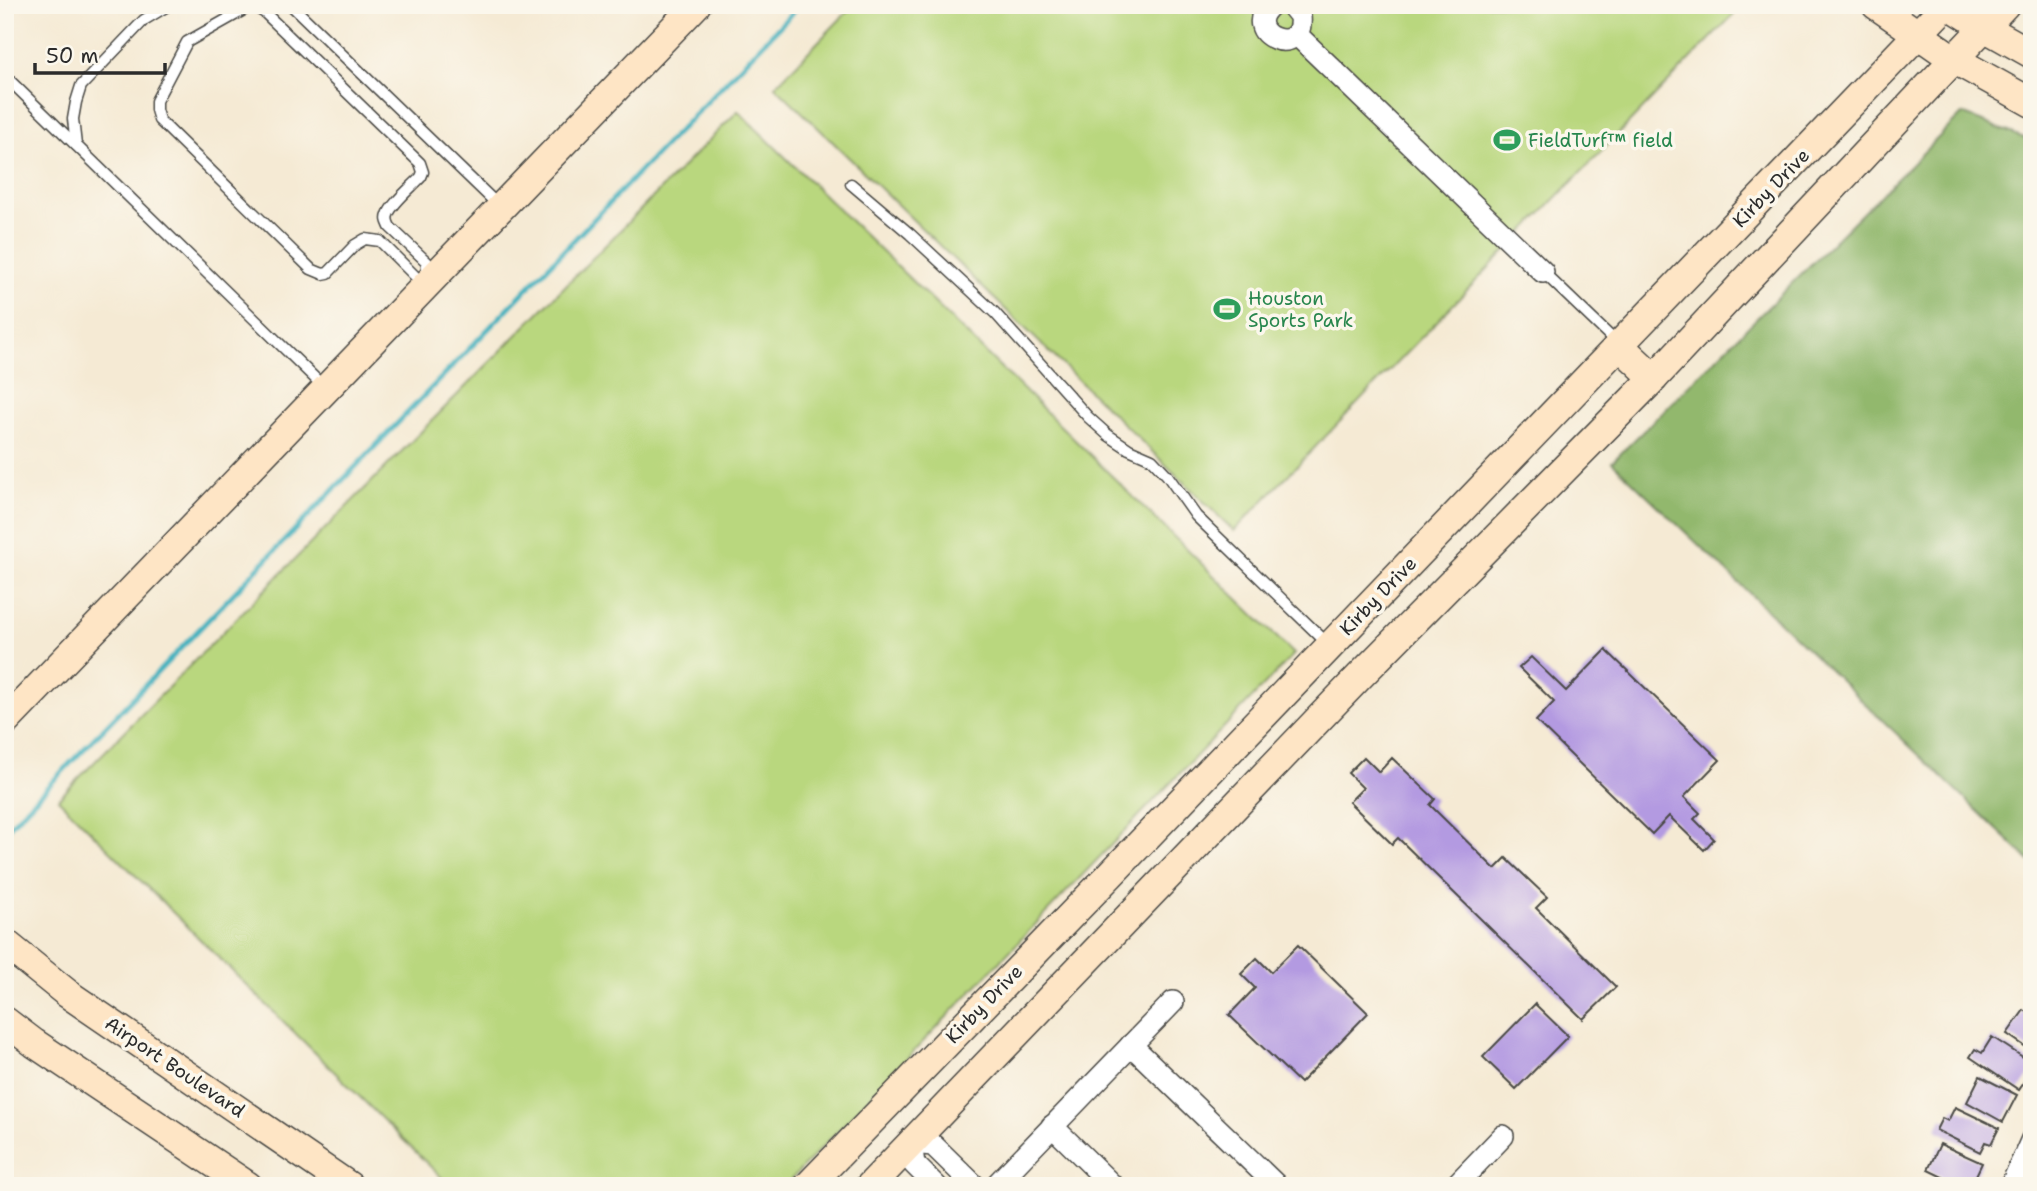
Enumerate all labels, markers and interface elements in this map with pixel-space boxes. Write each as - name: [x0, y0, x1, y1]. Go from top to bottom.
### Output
- scale bar: [35, 32, 164, 76]
- text: 50 m: [46, 42, 99, 70]
- sports icon: FieldTurf™ field: [1492, 125, 1522, 155]
- place label: FieldTurf™ field: [1528, 128, 1673, 153]
- street label: Kirby Drive: [1727, 143, 1815, 233]
- place label: Houston Sports Park: [1248, 286, 1354, 333]
- sports icon: Houston Sports Park: [1212, 294, 1242, 324]
- street label: Kirby Drive: [1334, 551, 1422, 641]
- street label: Kirby Drive: [940, 959, 1028, 1049]
- street label: Airport Boulevard: [100, 1011, 250, 1123]

